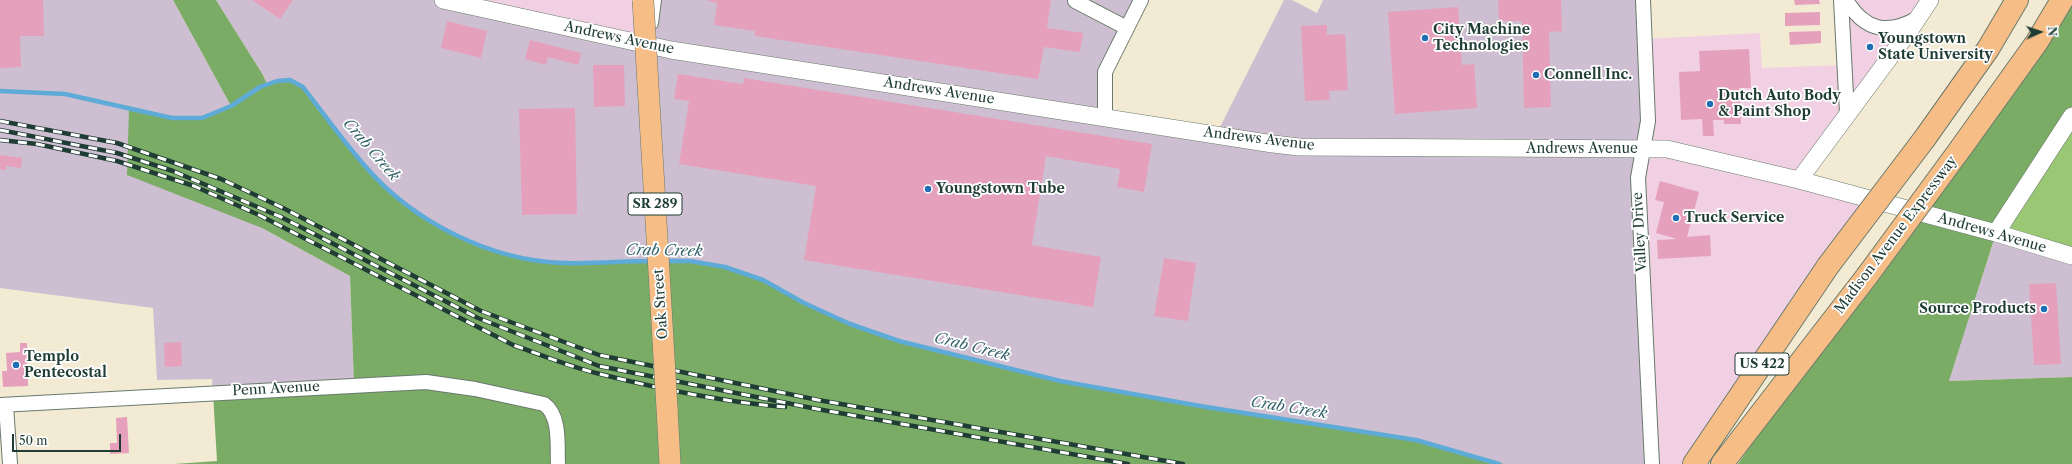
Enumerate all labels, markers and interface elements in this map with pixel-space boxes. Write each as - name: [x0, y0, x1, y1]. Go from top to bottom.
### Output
- north arrow: [2020, 12, 2060, 52]
- street label: Andrews Avenue: [563, 18, 675, 58]
- place label: City Machine Technologies: [1433, 22, 1530, 54]
- text: N: [2045, 26, 2059, 37]
- place label: Youngstown State University: [1878, 31, 1993, 64]
- marker: City Machine Technologies: [1420, 33, 1430, 43]
- marker: Youngstown State University: [1865, 42, 1875, 52]
- place label: Connell Inc.: [1544, 67, 1632, 83]
- marker: Connell Inc.: [1531, 70, 1541, 80]
- street label: Andrews Avenue: [882, 74, 996, 108]
- place label: Dutch Auto Body & Paint Shop: [1718, 88, 1841, 120]
- marker: Dutch Auto Body & Paint Shop: [1705, 99, 1715, 109]
- water label: Crab Creek: [339, 115, 403, 185]
- street label: Andrews Avenue: [1202, 124, 1316, 154]
- street label: Andrews Avenue: [1526, 141, 1638, 157]
- street label: Madison Avenue Expressway: [1831, 153, 1961, 317]
- place label: Youngstown Tube: [936, 181, 1065, 197]
- marker: Youngstown Tube: [923, 184, 933, 194]
- street label: Valley Drive: [1630, 192, 1650, 272]
- road number: SR 289: [628, 193, 682, 215]
- place label: Truck Service: [1684, 210, 1784, 226]
- street label: Andrews Avenue: [1936, 210, 2048, 256]
- marker: Truck Service: [1671, 213, 1681, 223]
- water label: Crab Creek: [625, 241, 703, 261]
- street label: Oak Street: [650, 268, 672, 340]
- place label: Source Products: [1919, 301, 2036, 317]
- marker: Source Products: [2039, 304, 2049, 314]
- water label: Crab Creek: [932, 329, 1012, 365]
- place label: Templo Pentecostal: [24, 349, 107, 382]
- road number: US 422: [1735, 353, 1789, 375]
- marker: Templo Pentecostal: [11, 360, 21, 370]
- street label: Penn Avenue: [232, 378, 320, 400]
- water label: Crab Creek: [1250, 393, 1328, 423]
- scale bar: [14, 426, 123, 452]
- text: 50 m: [19, 433, 48, 448]

